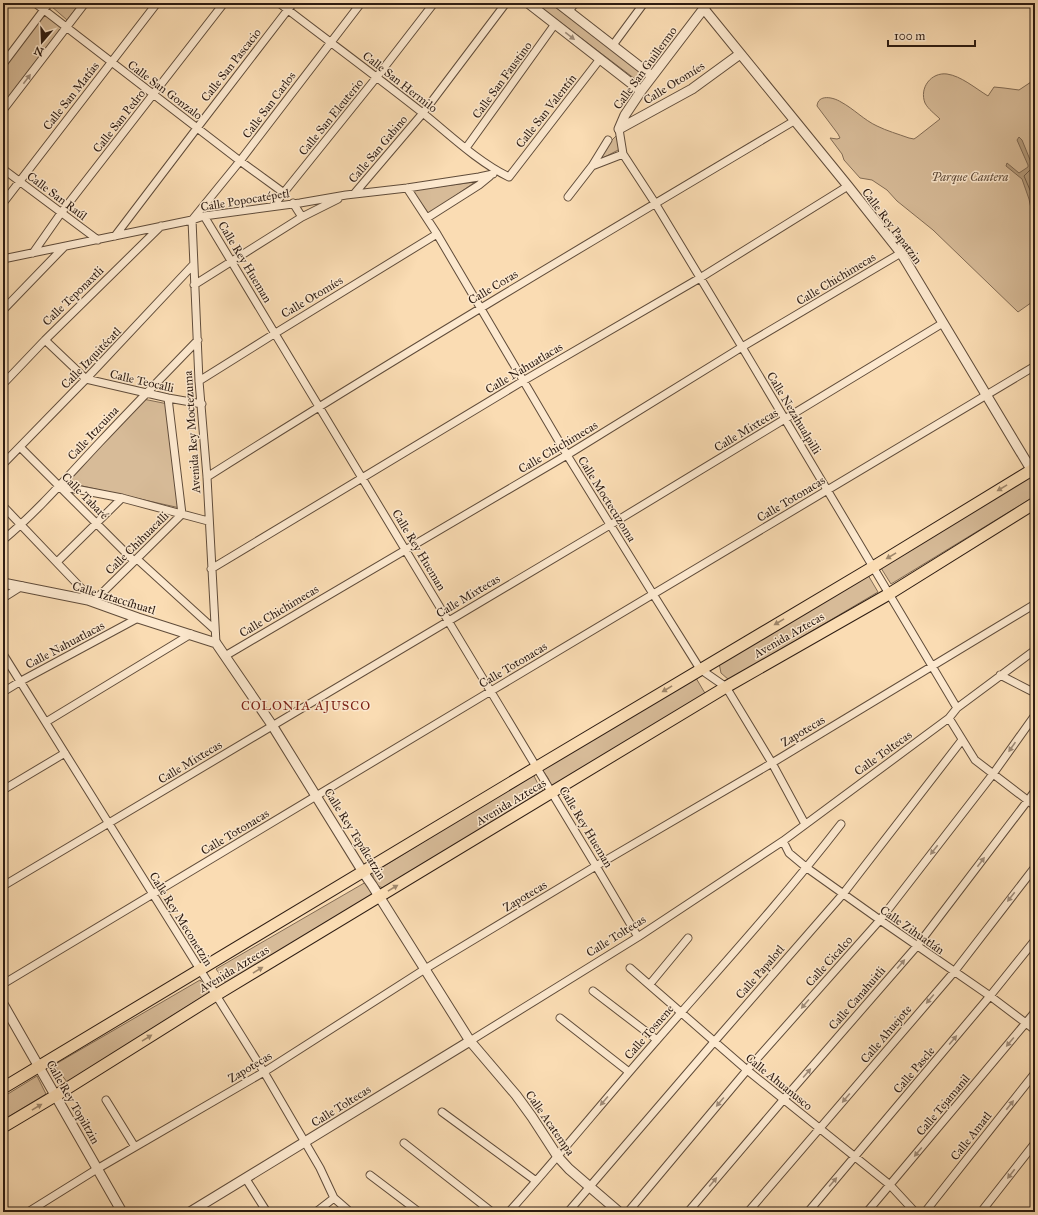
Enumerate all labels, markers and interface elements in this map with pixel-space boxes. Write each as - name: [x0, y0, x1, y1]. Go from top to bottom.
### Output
- north arrow: [22, 22, 62, 62]
- scale bar: [888, 22, 975, 48]
- street label: Calle San Guillermo: [610, 24, 680, 112]
- street label: Calle San Pascacio: [198, 26, 264, 104]
- text: 100 m: [894, 29, 925, 43]
- one-way arrow: [564, 31, 575, 40]
- street label: Calle San Faustino: [469, 39, 535, 121]
- text: N: [32, 43, 45, 59]
- street label: Calle San Hermilo: [360, 49, 440, 115]
- street label: Calle San Gonzalo: [125, 57, 205, 123]
- street label: Calle San Matías: [40, 59, 102, 133]
- street label: Calle Otomíes: [641, 59, 707, 107]
- street label: Calle San Carlos: [239, 69, 299, 141]
- street label: Calle San Valentín: [513, 71, 579, 151]
- one-way arrow: [22, 74, 31, 85]
- street label: Calle San Eleuterio: [296, 76, 366, 158]
- street label: Calle San Pedro: [90, 87, 148, 155]
- street label: Calle San Gabino: [346, 112, 410, 186]
- street label: Calle San Raúl: [24, 169, 90, 224]
- park label: Parque Cantera: [932, 170, 1009, 184]
- street label: Calle Rey Papatzin: [859, 185, 925, 267]
- street label: Calle Popocatépetl: [199, 186, 291, 214]
- street label: Calle Rey Hueman: [215, 219, 275, 305]
- street label: Calle Chichimecas: [794, 250, 878, 308]
- street label: Calle Teponaxtli: [40, 263, 107, 329]
- street label: Calle Coras: [466, 267, 520, 307]
- street label: Calle Otomíes: [279, 273, 345, 321]
- street label: Calle Izquitécatl: [58, 324, 125, 392]
- street label: Calle Nahuatlacas: [483, 339, 565, 397]
- street label: Calle Teocalli: [108, 367, 176, 395]
- street label: Avenida Rey Moctezuma: [181, 369, 203, 495]
- street label: Calle Nezahualpilli: [764, 369, 824, 457]
- street label: Calle Itzcuina: [65, 403, 122, 463]
- street label: Calle Mixtecas: [712, 405, 780, 455]
- street label: Calle Chichimecas: [516, 418, 600, 476]
- street label: Calle Moctecuzoma: [575, 454, 639, 545]
- street label: Calle Tabaré: [59, 470, 111, 522]
- street label: Calle Totonacas: [754, 473, 828, 525]
- one-way arrow: [996, 485, 1008, 492]
- street label: Calle Rey Hueman: [389, 507, 449, 593]
- street label: Calle Chihuacalli: [103, 508, 172, 577]
- one-way arrow: [885, 553, 897, 560]
- street label: Calle Mixtecas: [434, 571, 502, 621]
- street label: Calle Iztaccíhuatl: [71, 579, 158, 618]
- street label: Calle Chichimecas: [237, 582, 321, 640]
- street label: Avenida Aztecas: [750, 609, 827, 661]
- street label: Calle Nahuatlacas: [23, 618, 107, 672]
- one-way arrow: [773, 619, 785, 626]
- street label: Calle Totonacas: [476, 639, 550, 691]
- one-way arrow: [661, 685, 673, 692]
- district label: COLONIA AJUSCO: [241, 698, 371, 714]
- street label: Zapotecas: [779, 713, 827, 749]
- street label: Calle Toltecas: [852, 727, 914, 779]
- street label: Calle Mixtecas: [156, 737, 224, 787]
- one-way arrow: [1008, 742, 1016, 752]
- street label: Avenida Aztecas: [473, 776, 548, 829]
- street label: Calle Rey Hueman: [556, 784, 616, 870]
- street label: Calle Rey Tepálcatzin: [321, 786, 389, 883]
- street label: Calle Totonacas: [198, 806, 272, 858]
- one-way arrow: [929, 845, 938, 856]
- one-way arrow: [977, 856, 985, 867]
- street label: Calle Rey Meconetzin: [146, 869, 216, 969]
- street label: Zapotecas: [501, 878, 549, 914]
- one-way arrow: [388, 884, 398, 892]
- one-way arrow: [1007, 892, 1015, 903]
- street label: Calle Zihuatlán: [877, 903, 947, 958]
- street label: Calle Toltecas: [584, 912, 648, 960]
- street label: Calle Cicalco: [803, 933, 855, 989]
- street label: Calle Papalotl: [733, 942, 788, 1002]
- street label: Avenida Aztecas: [196, 943, 271, 996]
- one-way arrow: [897, 959, 906, 969]
- street label: Calle Canahuitli: [826, 963, 889, 1032]
- one-way arrow: [252, 966, 264, 973]
- one-way arrow: [926, 994, 935, 1004]
- one-way arrow: [801, 998, 810, 1009]
- street label: Calle Tosnene: [621, 1002, 677, 1062]
- street label: Calle Ahuejote: [858, 1002, 914, 1066]
- one-way arrow: [142, 1034, 152, 1042]
- one-way arrow: [949, 1035, 958, 1046]
- one-way arrow: [1006, 1036, 1015, 1047]
- street label: Calle Pascle: [890, 1044, 938, 1096]
- street label: Zapotecas: [226, 1049, 274, 1085]
- street label: Calle Ahuanusco: [743, 1051, 815, 1113]
- street label: Calle Rey Topiltzin: [43, 1058, 103, 1147]
- one-way arrow: [802, 1068, 811, 1078]
- street label: Calle Tejamanil: [913, 1071, 973, 1139]
- street label: Calle Toltecas: [309, 1082, 373, 1130]
- street label: Calle Acatempa: [523, 1088, 578, 1159]
- one-way arrow: [841, 1093, 850, 1103]
- one-way arrow: [599, 1096, 608, 1107]
- one-way arrow: [716, 1097, 725, 1107]
- one-way arrow: [1005, 1099, 1014, 1110]
- one-way arrow: [31, 1103, 42, 1110]
- street label: Calle Amatl: [948, 1108, 995, 1163]
- one-way arrow: [913, 1147, 922, 1157]
- one-way arrow: [1007, 1169, 1015, 1180]
- one-way arrow: [709, 1177, 718, 1188]
- one-way arrow: [829, 1177, 838, 1188]

